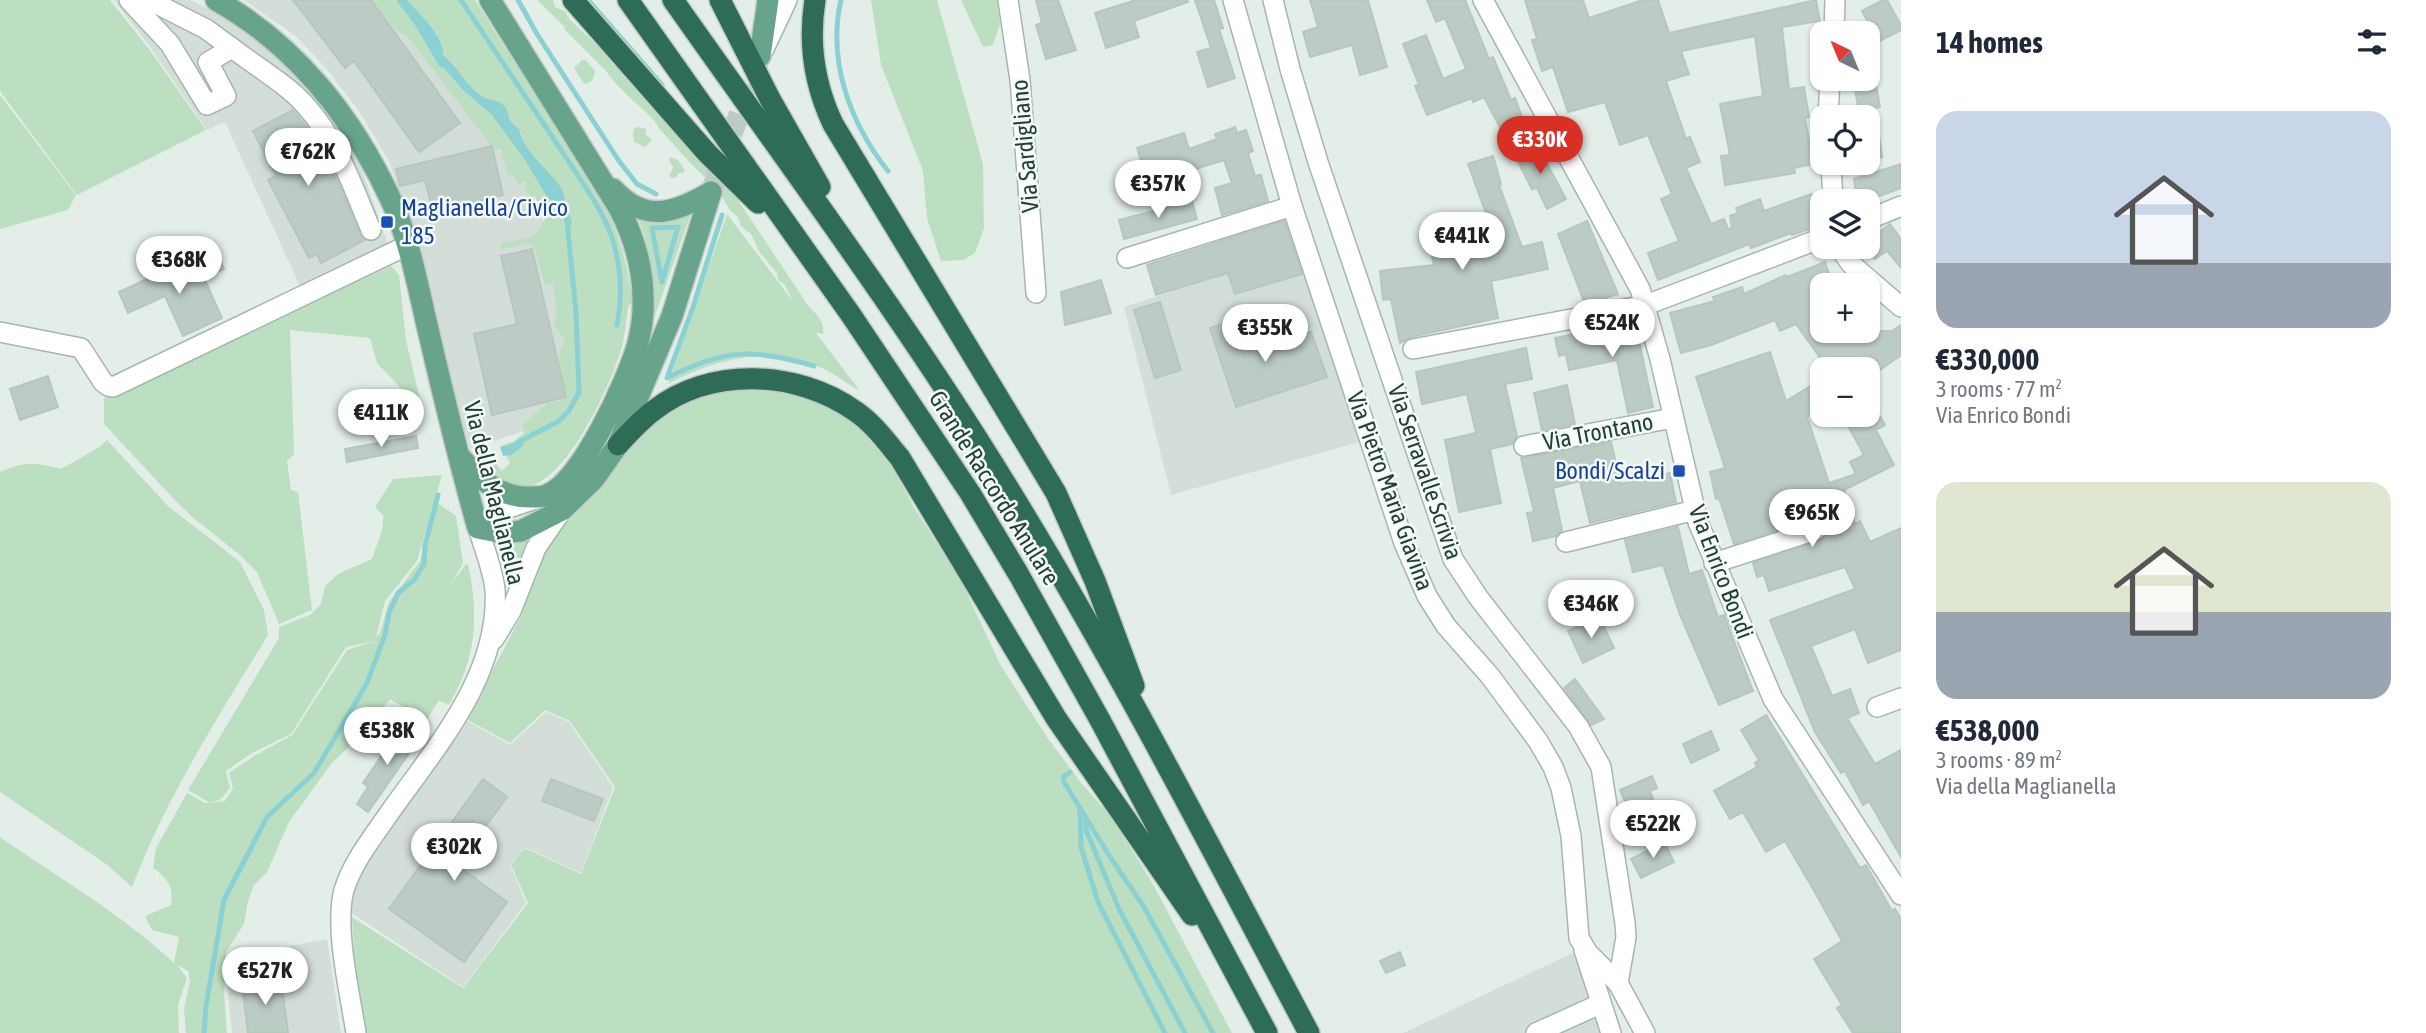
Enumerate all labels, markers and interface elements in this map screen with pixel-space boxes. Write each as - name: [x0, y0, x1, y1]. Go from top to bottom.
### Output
- north arrow: [1810, 21, 1880, 91]
- map controls: [1810, 21, 1880, 427]
- icon: filters: [2353, 23, 2391, 61]
- text: 14 homes: [1936, 25, 2043, 59]
- street label: Via Sardigliano: [1005, 79, 1044, 214]
- button: locate: [1810, 105, 1880, 175]
- pin: €330K: [1491, 116, 1589, 176]
- text: €330K: [1513, 126, 1567, 152]
- pin: €762K: [259, 128, 357, 188]
- text: €762K: [281, 138, 335, 164]
- icon: home: [2101, 157, 2227, 283]
- pin: €357K: [1109, 160, 1207, 220]
- text: €357K: [1131, 170, 1185, 196]
- button: layers: [1810, 189, 1880, 259]
- place label: Maglianella/Civico 185: [401, 194, 568, 249]
- pin: €441K: [1413, 212, 1511, 272]
- marker: Maglianella/Civico 185: [379, 214, 395, 230]
- text: €441K: [1435, 222, 1489, 248]
- pin: €368K: [130, 236, 228, 296]
- text: €368K: [152, 246, 206, 272]
- button: +: [1810, 273, 1880, 343]
- pin: €524K: [1563, 300, 1661, 359]
- pin: €355K: [1216, 304, 1314, 364]
- text: €524K: [1585, 309, 1639, 335]
- text: €355K: [1238, 314, 1292, 340]
- text: €330,000: [1936, 342, 2039, 376]
- button: −: [1810, 357, 1880, 427]
- text: 3 rooms · 77 m²: [1936, 376, 2062, 402]
- street label: Via Serravalle Scrivia: [1383, 381, 1468, 563]
- street label: Grande Raccordo Anulare: [924, 386, 1065, 590]
- street label: Via Pietro Maria Giavina: [1342, 388, 1439, 594]
- pin: €411K: [332, 390, 430, 449]
- street label: Via della Maglianella: [459, 398, 530, 587]
- text: €411K: [354, 399, 408, 425]
- text: Via Enrico Bondi: [1936, 402, 2071, 428]
- street label: Via Trontano: [1540, 408, 1655, 455]
- place label: Bondi/Scalzi: [1555, 457, 1665, 484]
- marker: Bondi/Scalzi: [1671, 463, 1687, 479]
- pin: €965K: [1763, 490, 1861, 549]
- text: €965K: [1785, 499, 1839, 525]
- street label: Via Enrico Bondi: [1684, 501, 1759, 642]
- icon: home: [2101, 528, 2227, 654]
- pin: €346K: [1542, 580, 1640, 640]
- text: €346K: [1564, 590, 1618, 616]
- pin: €538K: [338, 708, 436, 767]
- text: €538,000: [1936, 713, 2039, 747]
- text: €538K: [360, 717, 414, 743]
- text: 3 rooms · 89 m²: [1936, 747, 2062, 773]
- text: Via della Maglianella: [1936, 773, 2116, 799]
- pin: €522K: [1604, 800, 1702, 860]
- text: €522K: [1626, 810, 1680, 836]
- pin: €302K: [405, 824, 503, 883]
- text: €302K: [427, 833, 481, 859]
- pin: €527K: [216, 948, 314, 1007]
- text: €527K: [238, 957, 292, 983]

